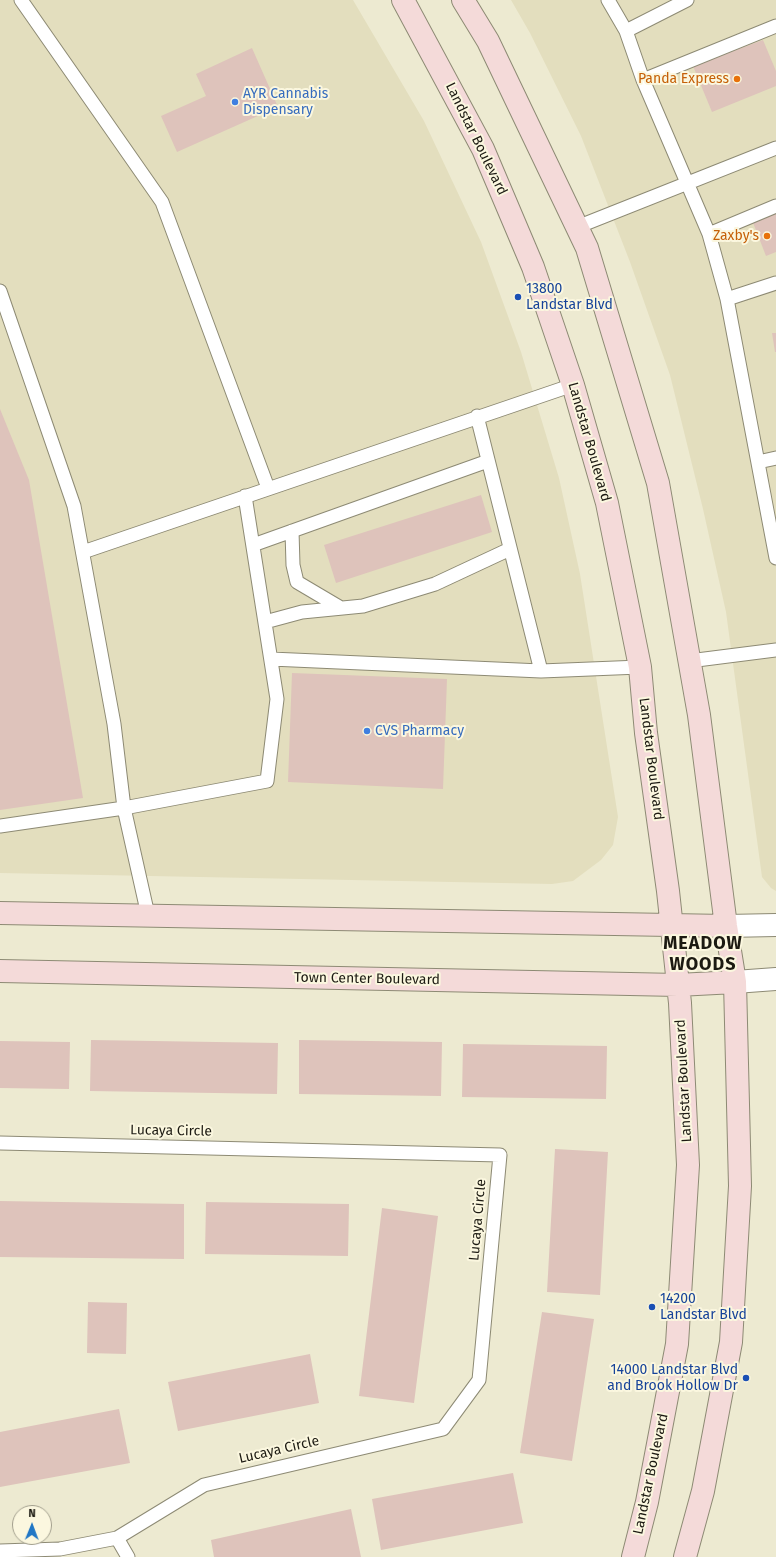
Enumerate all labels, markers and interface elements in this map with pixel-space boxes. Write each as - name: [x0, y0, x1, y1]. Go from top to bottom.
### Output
- place label: Panda Express: [638, 71, 729, 87]
- marker: Panda Express: [732, 74, 742, 84]
- street label: Landstar Boulevard: [441, 80, 511, 198]
- place label: AYR Cannabis Dispensary: [243, 86, 328, 118]
- marker: AYR Cannabis Dispensary: [230, 97, 240, 107]
- place label: Zaxby's: [713, 228, 759, 244]
- marker: Zaxby's: [762, 231, 772, 241]
- place label: 13800 Landstar Blvd: [526, 281, 613, 314]
- marker: 13800 Landstar Blvd: [513, 292, 523, 302]
- street label: Landstar Boulevard: [564, 380, 614, 504]
- street label: Landstar Boulevard: [635, 697, 667, 821]
- place label: CVS Pharmacy: [375, 723, 464, 739]
- marker: CVS Pharmacy: [362, 726, 372, 736]
- district label: MEADOW WOODS: [663, 933, 743, 976]
- street label: Town Center Boulevard: [294, 969, 440, 989]
- street label: Landstar Boulevard: [672, 1019, 696, 1143]
- street label: Lucaya Circle: [130, 1122, 212, 1140]
- street label: Lucaya Circle: [466, 1178, 490, 1262]
- place label: 14200 Landstar Blvd: [660, 1291, 747, 1324]
- marker: 14200 Landstar Blvd: [647, 1302, 657, 1312]
- place label: 14000 Landstar Blvd and Brook Hollow Dr: [607, 1362, 738, 1394]
- marker: 14000 Landstar Blvd and Brook Hollow Dr: [741, 1373, 751, 1383]
- street label: Landstar Boulevard: [630, 1412, 672, 1536]
- street label: Lucaya Circle: [237, 1433, 321, 1467]
- north arrow: [12, 1505, 52, 1545]
- text: N: [28, 1507, 36, 1520]

